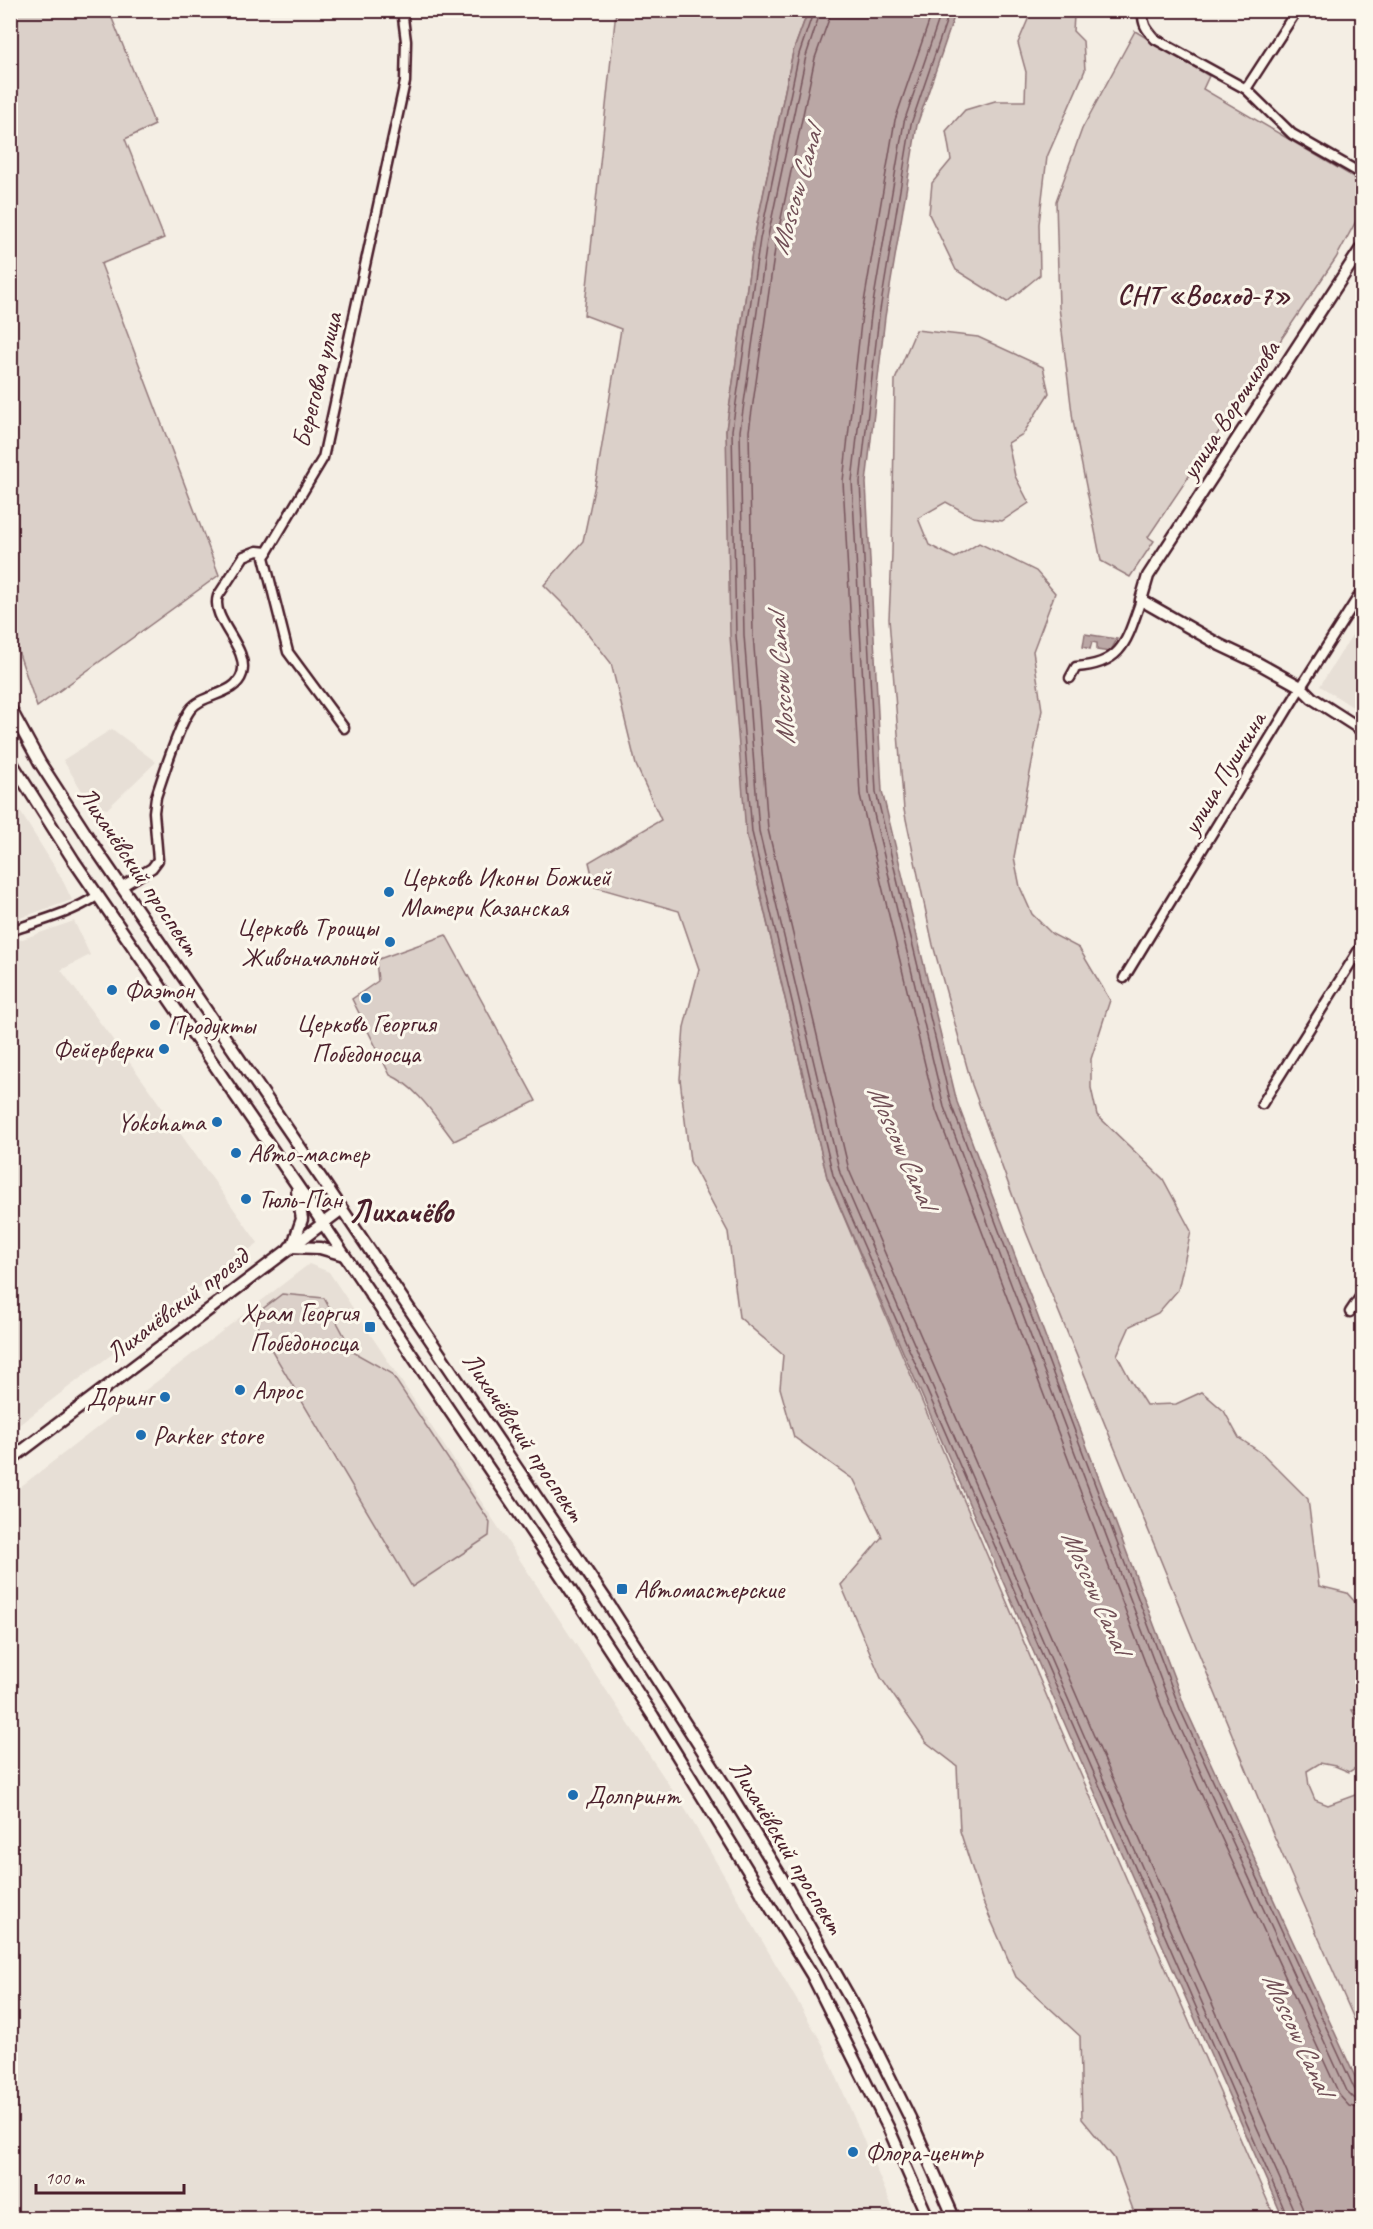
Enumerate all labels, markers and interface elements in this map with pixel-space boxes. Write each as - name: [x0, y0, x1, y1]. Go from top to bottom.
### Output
- water label: Moscow Canal: [762, 116, 833, 258]
- district label: СНТ «Восход-7»: [1117, 278, 1291, 312]
- street label: Береговая улица: [284, 307, 350, 451]
- street label: улица Ворошилова: [1172, 333, 1288, 487]
- water label: Moscow Canal: [759, 606, 802, 746]
- street label: улица Пушкина: [1173, 704, 1275, 842]
- street label: Лихачёвский проспект: [70, 780, 209, 963]
- place label: Церковь Иконы Божией Матери Казанская: [401, 861, 613, 924]
- marker: Церковь Иконы Божией Матери Казанская: [382, 885, 396, 899]
- place label: Церковь Троицы Живоначальной: [237, 911, 380, 974]
- marker: Церковь Троицы Живоначальной: [383, 935, 397, 949]
- place label: Фаэтон: [124, 974, 195, 1007]
- marker: Фаэтон: [105, 983, 119, 997]
- marker: Церковь Георгия Победоносца: [359, 991, 373, 1005]
- place label: Церковь Георгия Победоносца: [296, 1007, 438, 1070]
- place label: Продукты: [167, 1009, 258, 1042]
- marker: Продукты: [148, 1018, 162, 1032]
- place label: Фейерверки: [53, 1033, 155, 1066]
- marker: Фейерверки: [157, 1042, 171, 1056]
- water label: Moscow Canal: [860, 1080, 947, 1220]
- place label: Yokohama: [117, 1106, 207, 1139]
- marker: Yokohama: [210, 1115, 224, 1129]
- place label: Авто-мастер: [248, 1137, 371, 1170]
- marker: Авто-мастер: [229, 1146, 243, 1160]
- place label: Тюль-Пан: [258, 1183, 343, 1216]
- district label: Лихачёво: [349, 1191, 455, 1232]
- marker: Тюль-Пан: [239, 1192, 253, 1206]
- street label: Лихачёвский проезд: [99, 1239, 257, 1369]
- place label: Храм Георгия Победоносца: [241, 1296, 360, 1359]
- marker: Храм Георгия Победоносца: [363, 1320, 377, 1334]
- street label: Лихачёвский проспект: [455, 1346, 594, 1529]
- place label: Алрос: [252, 1374, 304, 1407]
- place label: Доринг: [87, 1381, 156, 1414]
- marker: Алрос: [233, 1383, 247, 1397]
- marker: Доринг: [158, 1390, 172, 1404]
- place label: Parker store: [153, 1419, 265, 1452]
- marker: Parker store: [134, 1428, 148, 1442]
- water label: Moscow Canal: [1054, 1525, 1141, 1665]
- place label: Автомастерские: [634, 1573, 786, 1606]
- marker: Автомастерские: [615, 1582, 629, 1596]
- street label: Лихачёвский проспект: [722, 1754, 853, 1941]
- place label: Долпринт: [585, 1779, 683, 1812]
- marker: Долпринт: [566, 1788, 580, 1802]
- water label: Moscow Canal: [1255, 1967, 1344, 2107]
- place label: Флора-центр: [865, 2136, 984, 2169]
- marker: Флора-центр: [846, 2145, 860, 2159]
- scale bar: [36, 2157, 184, 2195]
- text: 100 m: [45, 2167, 86, 2189]

